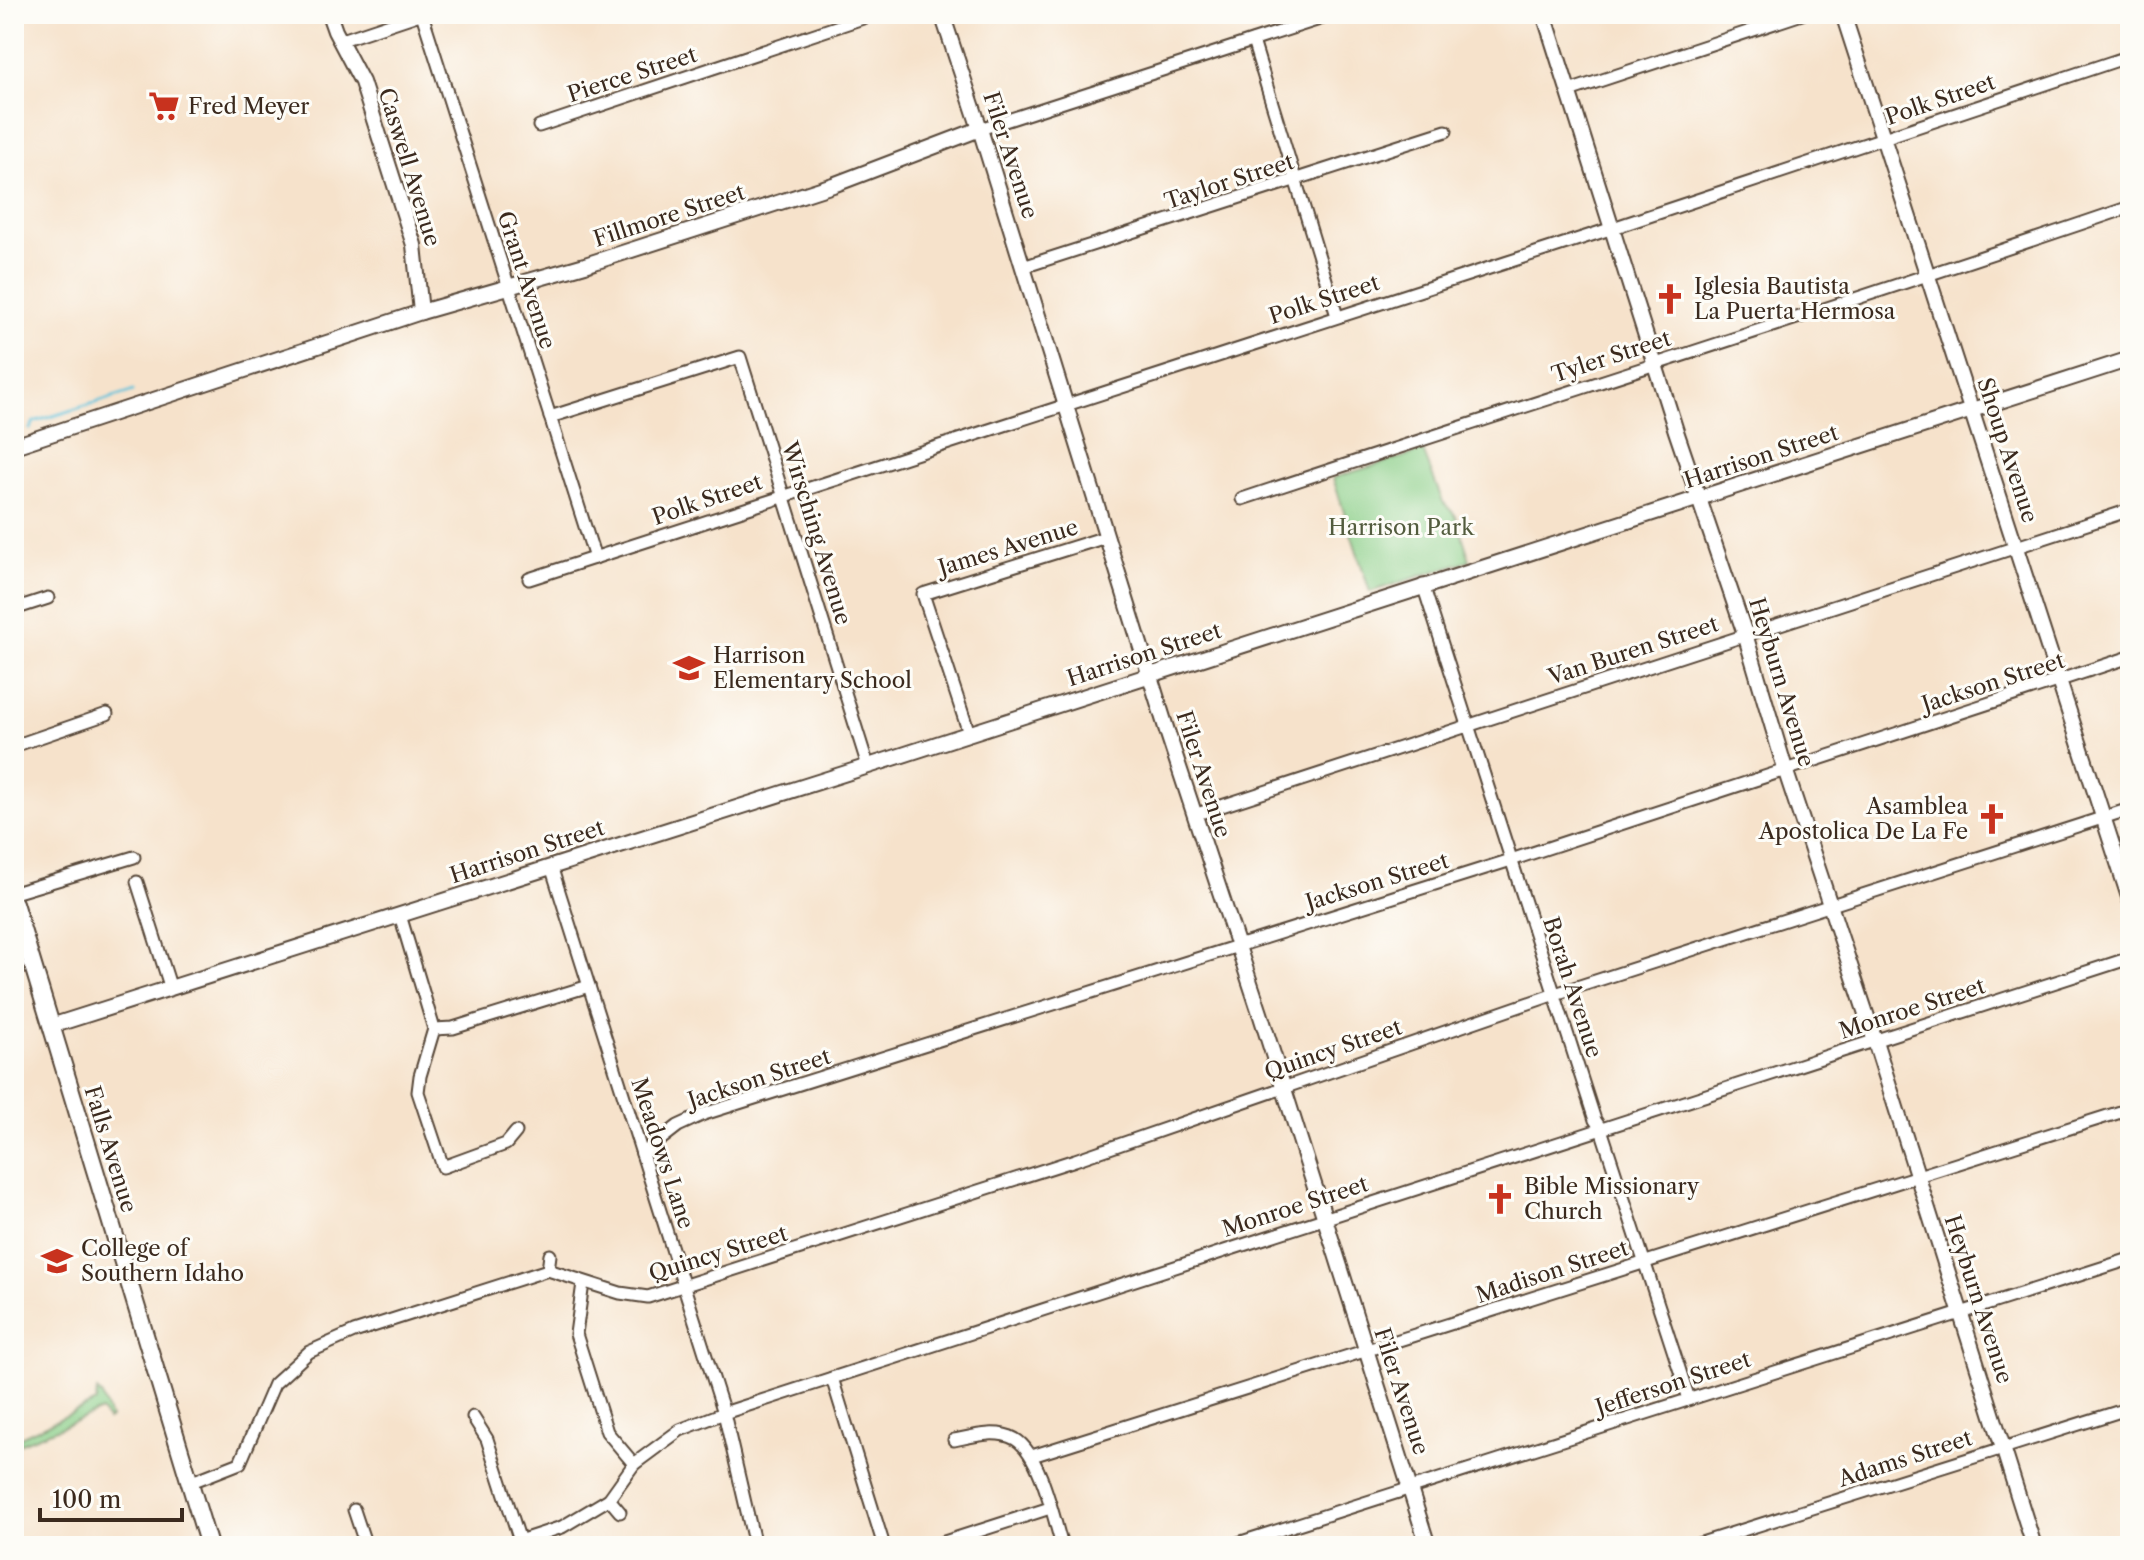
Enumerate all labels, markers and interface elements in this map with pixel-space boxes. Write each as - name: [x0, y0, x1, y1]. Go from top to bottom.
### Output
- street label: Pierce Street: [564, 41, 701, 108]
- street label: Polk Street: [1882, 68, 1999, 131]
- street label: Caswell Avenue: [373, 85, 446, 250]
- street label: Filer Avenue: [977, 88, 1044, 222]
- supermarket icon: Fred Meyer: [147, 89, 181, 123]
- place label: Fred Meyer: [188, 93, 310, 120]
- street label: Taylor Street: [1161, 148, 1298, 215]
- street label: Fillmore Street: [590, 178, 748, 253]
- street label: Grant Avenue: [492, 208, 561, 352]
- street label: Polk Street: [1266, 269, 1383, 330]
- place label: Iglesia Bautista La Puerta Hermosa: [1694, 273, 1896, 325]
- church icon: Iglesia Bautista La Puerta Hermosa: [1653, 282, 1687, 316]
- street label: Tyler Street: [1548, 324, 1674, 388]
- street label: Shoup Avenue: [1971, 374, 2044, 526]
- street label: Harrison Street: [1681, 419, 1842, 494]
- street label: Wirsching Avenue: [776, 437, 857, 628]
- street label: Polk Street: [649, 468, 766, 531]
- street label: James Avenue: [932, 513, 1081, 582]
- park label: Harrison Park: [1328, 514, 1475, 541]
- street label: Heyburn Avenue: [1743, 594, 1820, 770]
- street label: Van Buren Street: [1544, 610, 1722, 691]
- street label: Harrison Street: [1064, 617, 1225, 692]
- place label: Harrison Elementary School: [713, 642, 912, 694]
- street label: Jackson Street: [1916, 647, 2068, 719]
- school or university icon: Harrison Elementary School: [672, 651, 706, 685]
- street label: Filer Avenue: [1170, 707, 1237, 841]
- place label: Asamblea Apostolica De La Fe: [1758, 793, 1968, 845]
- church icon: Asamblea Apostolica De La Fe: [1975, 802, 2009, 836]
- street label: Harrison Street: [447, 814, 608, 889]
- street label: Jackson Street: [1299, 847, 1452, 917]
- street label: Borah Avenue: [1537, 913, 1608, 1061]
- street label: Monroe Street: [1836, 972, 1989, 1045]
- street label: Quincy Street: [1261, 1013, 1406, 1086]
- street label: Jackson Street: [682, 1043, 834, 1115]
- street label: Meadows Lane: [625, 1074, 700, 1232]
- street label: Falls Avenue: [78, 1083, 143, 1216]
- street label: Monroe Street: [1219, 1170, 1372, 1243]
- place label: Bible Missionary Church: [1524, 1173, 1700, 1225]
- church icon: Bible Missionary Church: [1483, 1182, 1517, 1216]
- street label: Heyburn Avenue: [1939, 1212, 2018, 1387]
- street label: Quincy Street: [646, 1220, 791, 1287]
- street label: Madison Street: [1472, 1234, 1632, 1309]
- place label: College of Southern Idaho: [81, 1235, 244, 1287]
- school or university icon: College of Southern Idaho: [40, 1244, 74, 1278]
- street label: Filer Avenue: [1368, 1324, 1435, 1458]
- street label: Jefferson Street: [1589, 1346, 1754, 1422]
- street label: Adams Street: [1834, 1424, 1976, 1493]
- scale bar: [40, 1472, 182, 1522]
- text: 100 m: [52, 1485, 121, 1514]

